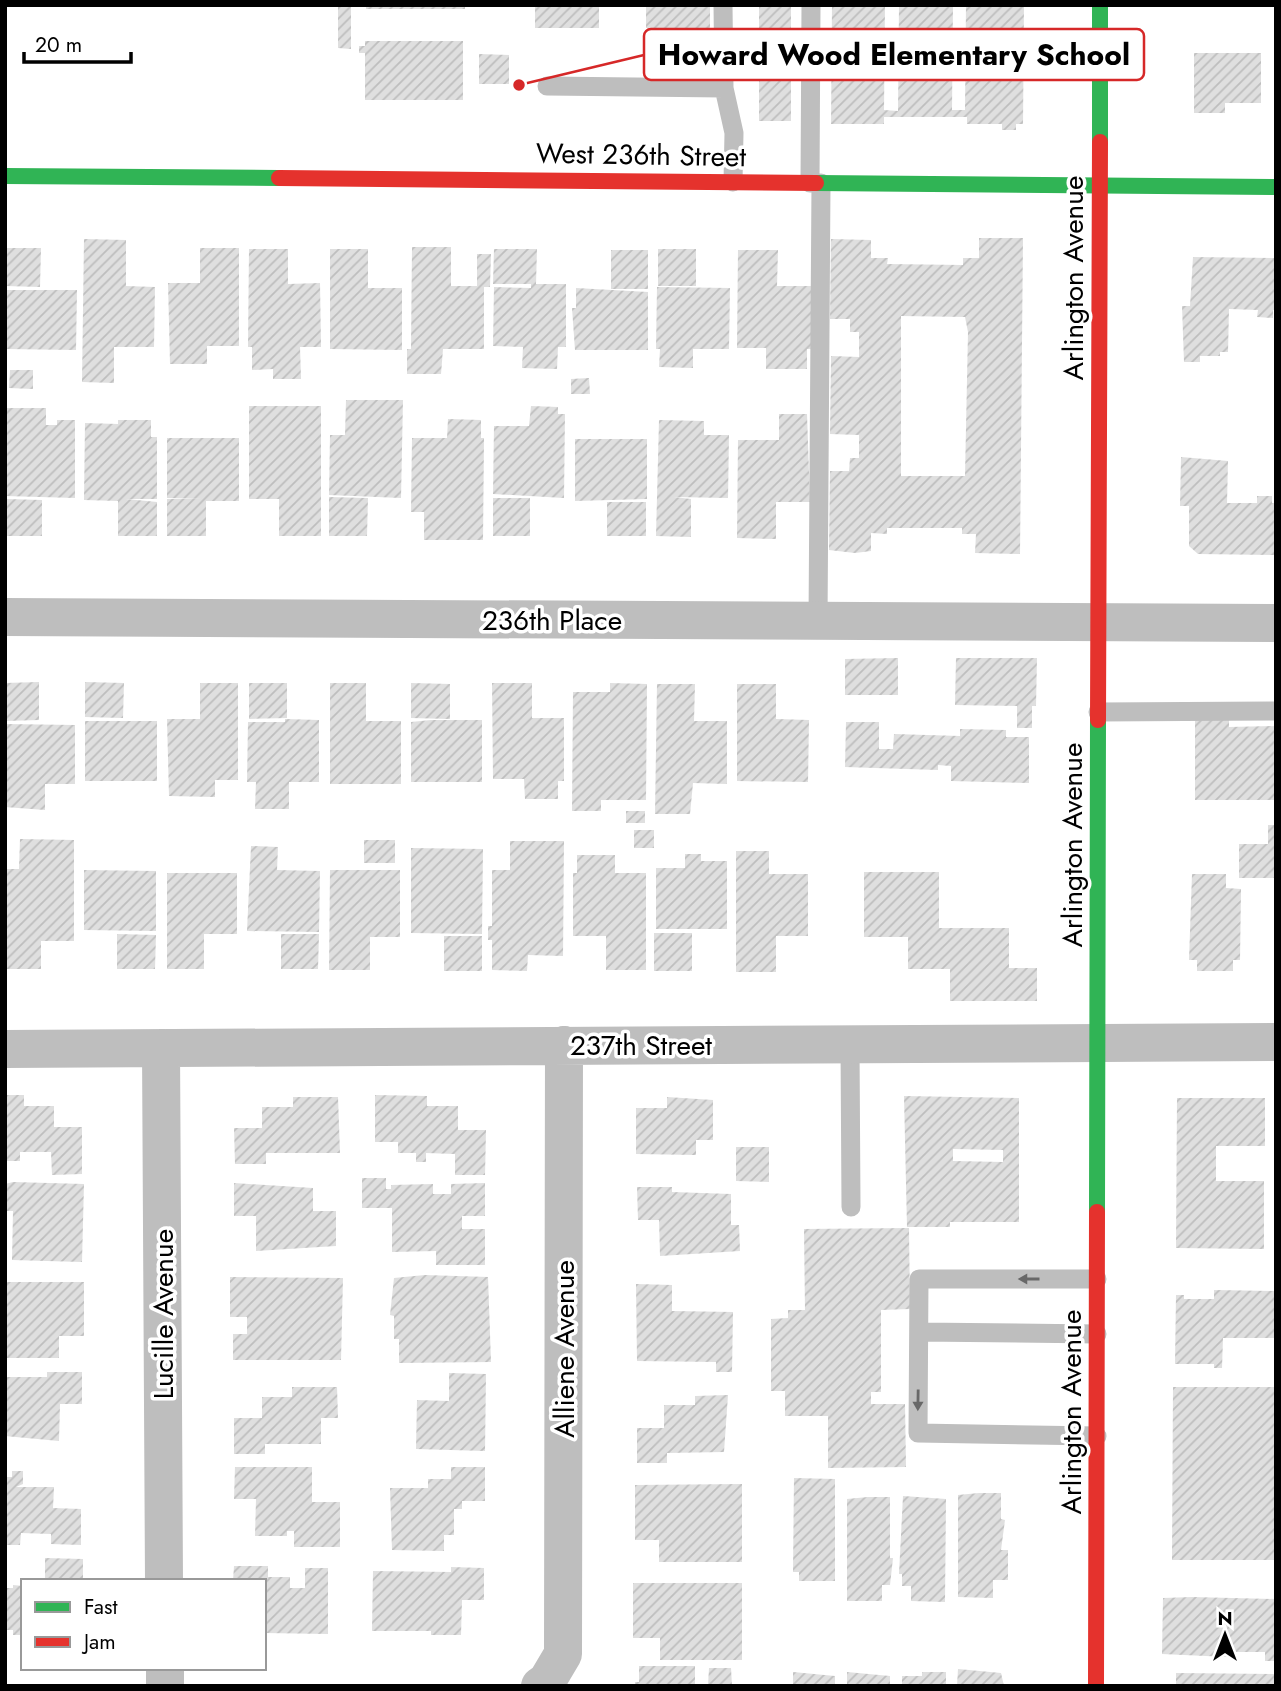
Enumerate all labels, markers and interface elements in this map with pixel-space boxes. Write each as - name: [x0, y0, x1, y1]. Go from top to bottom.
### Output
- scale bar: [24, 21, 131, 65]
- callout: Howard Wood Elementary School: [644, 29, 1144, 80]
- text: 20 m: [35, 30, 82, 60]
- text: Howard Wood Elementary School: [658, 33, 1130, 76]
- street label: West 236th Street: [536, 133, 747, 177]
- street label: Arlington Avenue: [1053, 176, 1094, 380]
- street label: 236th Place: [482, 600, 622, 641]
- street label: Arlington Avenue: [1052, 743, 1093, 947]
- street label: 237th Street: [570, 1025, 712, 1066]
- street label: Lucille Avenue: [143, 1229, 184, 1399]
- street label: Alliene Avenue: [544, 1260, 585, 1438]
- one-way arrow: [1018, 1273, 1040, 1285]
- street label: Arlington Avenue: [1051, 1310, 1092, 1514]
- one-way arrow: [912, 1389, 924, 1411]
- legend: [21, 1579, 266, 1670]
- text: Fast: [84, 1592, 117, 1622]
- north arrow: [1190, 1600, 1260, 1670]
- text: N: [1217, 1605, 1233, 1632]
- text: Jam: [81, 1627, 116, 1657]

